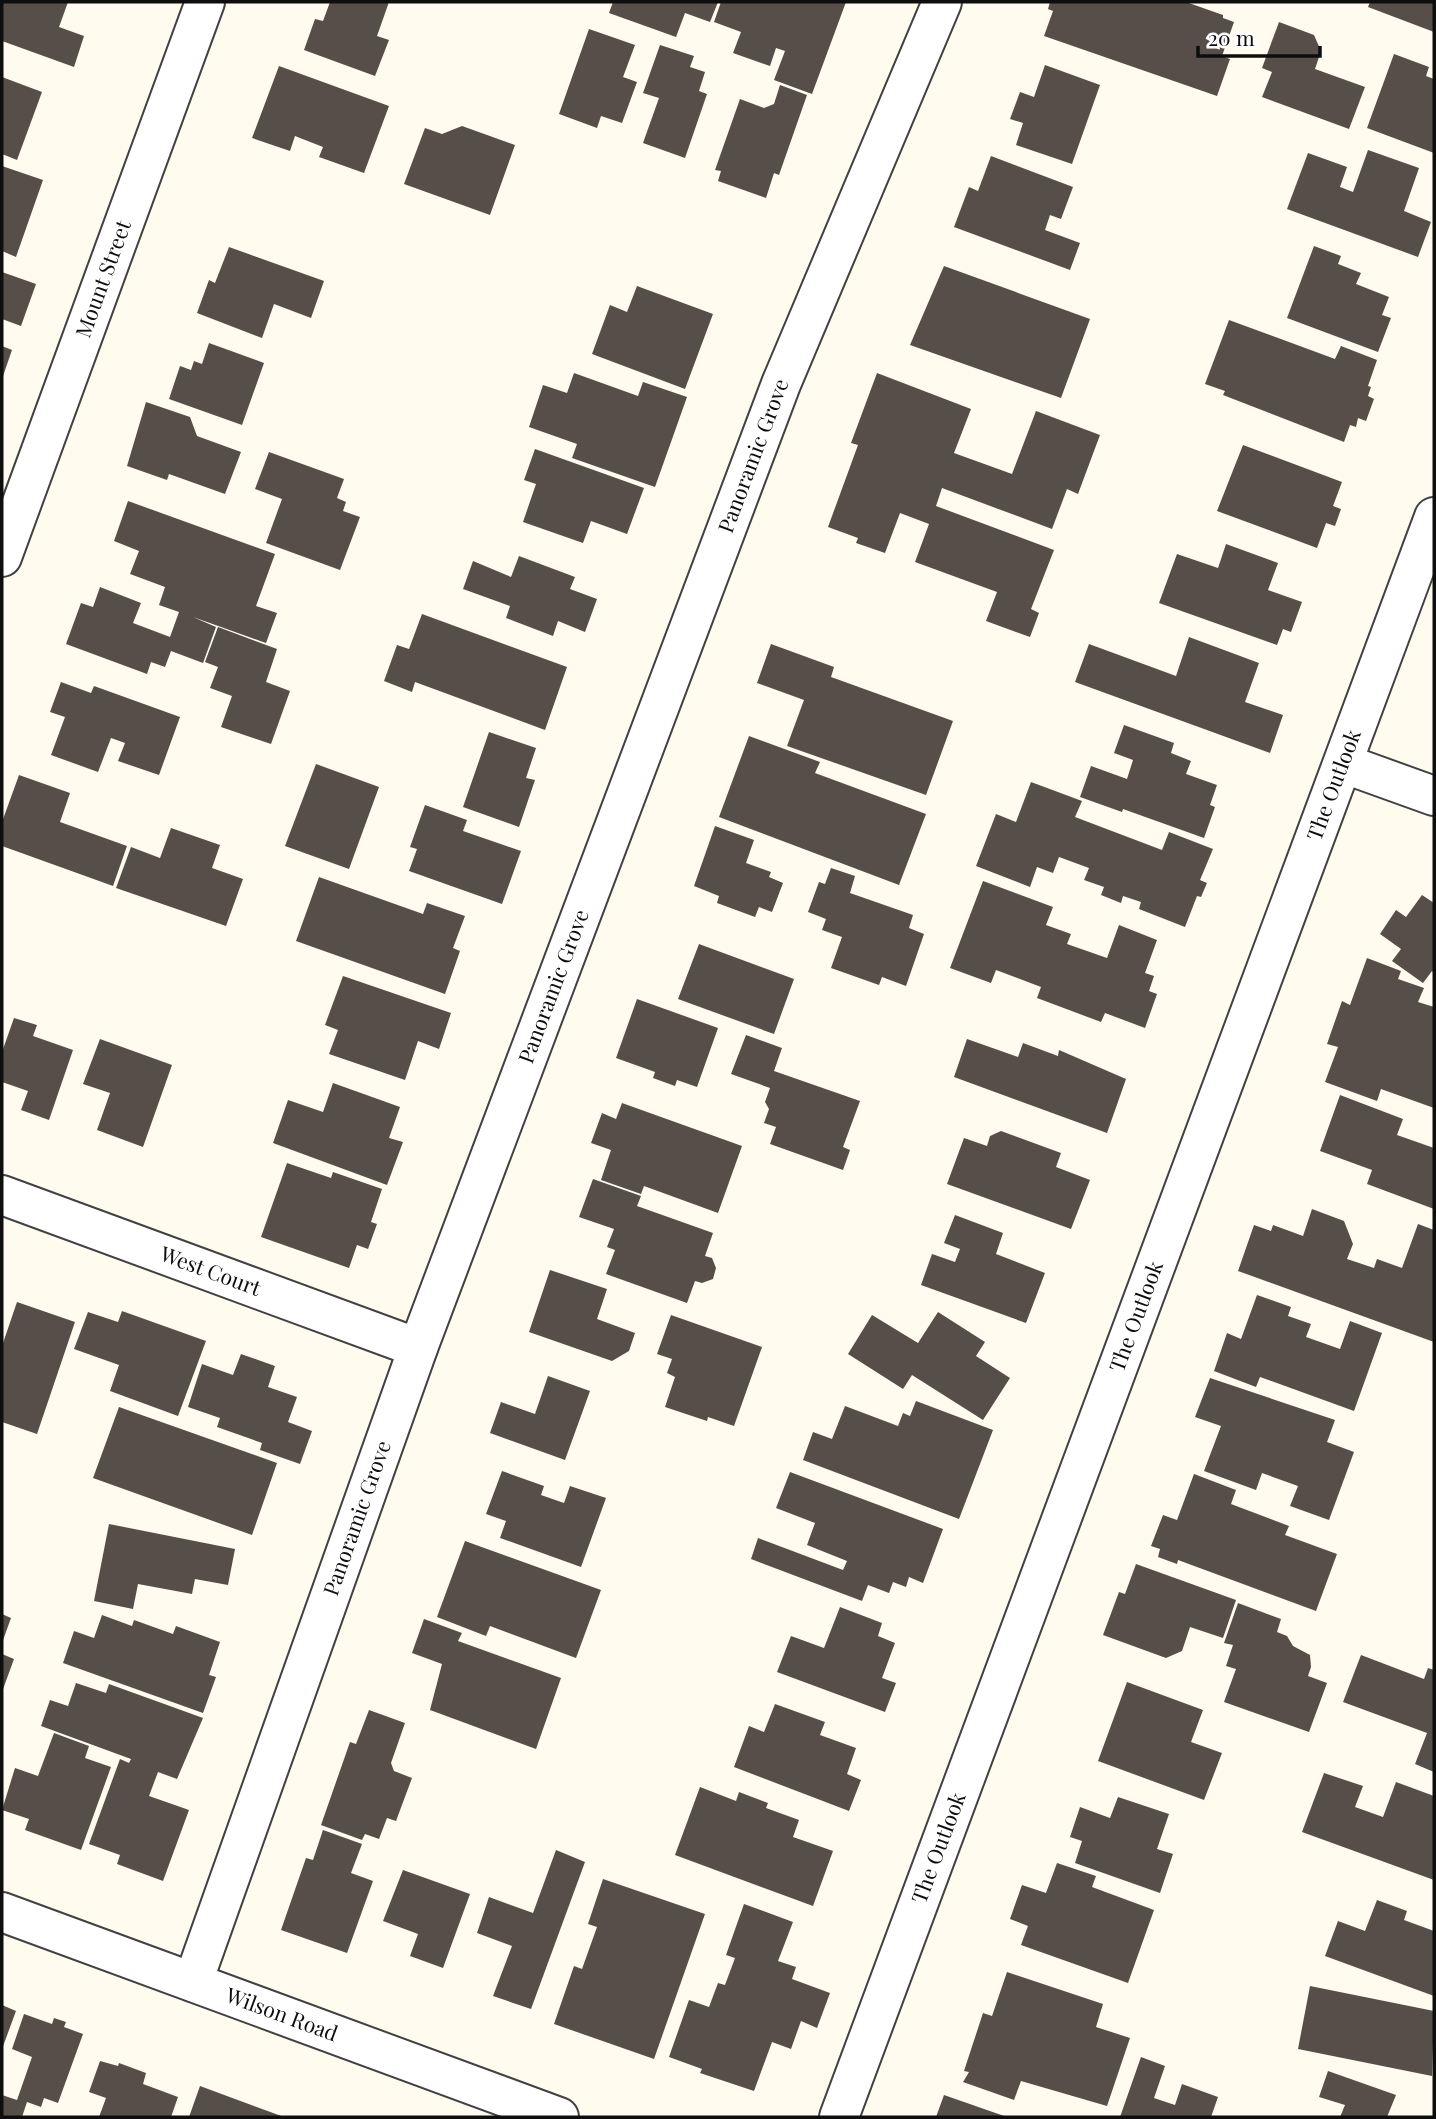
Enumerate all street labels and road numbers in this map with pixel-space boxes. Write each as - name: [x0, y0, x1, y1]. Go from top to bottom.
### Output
- street label: Mount Street: [68, 215, 136, 341]
- street label: Panoramic Grove: [710, 374, 794, 536]
- street label: The Outlook: [1299, 725, 1366, 844]
- street label: Panoramic Grove: [510, 905, 594, 1067]
- street label: West Court: [156, 1238, 266, 1301]
- street label: The Outlook: [1101, 1256, 1168, 1375]
- street label: Panoramic Grove: [315, 1436, 396, 1599]
- street label: The Outlook: [904, 1787, 971, 1907]
- street label: Wilson Road: [222, 1979, 342, 2046]

